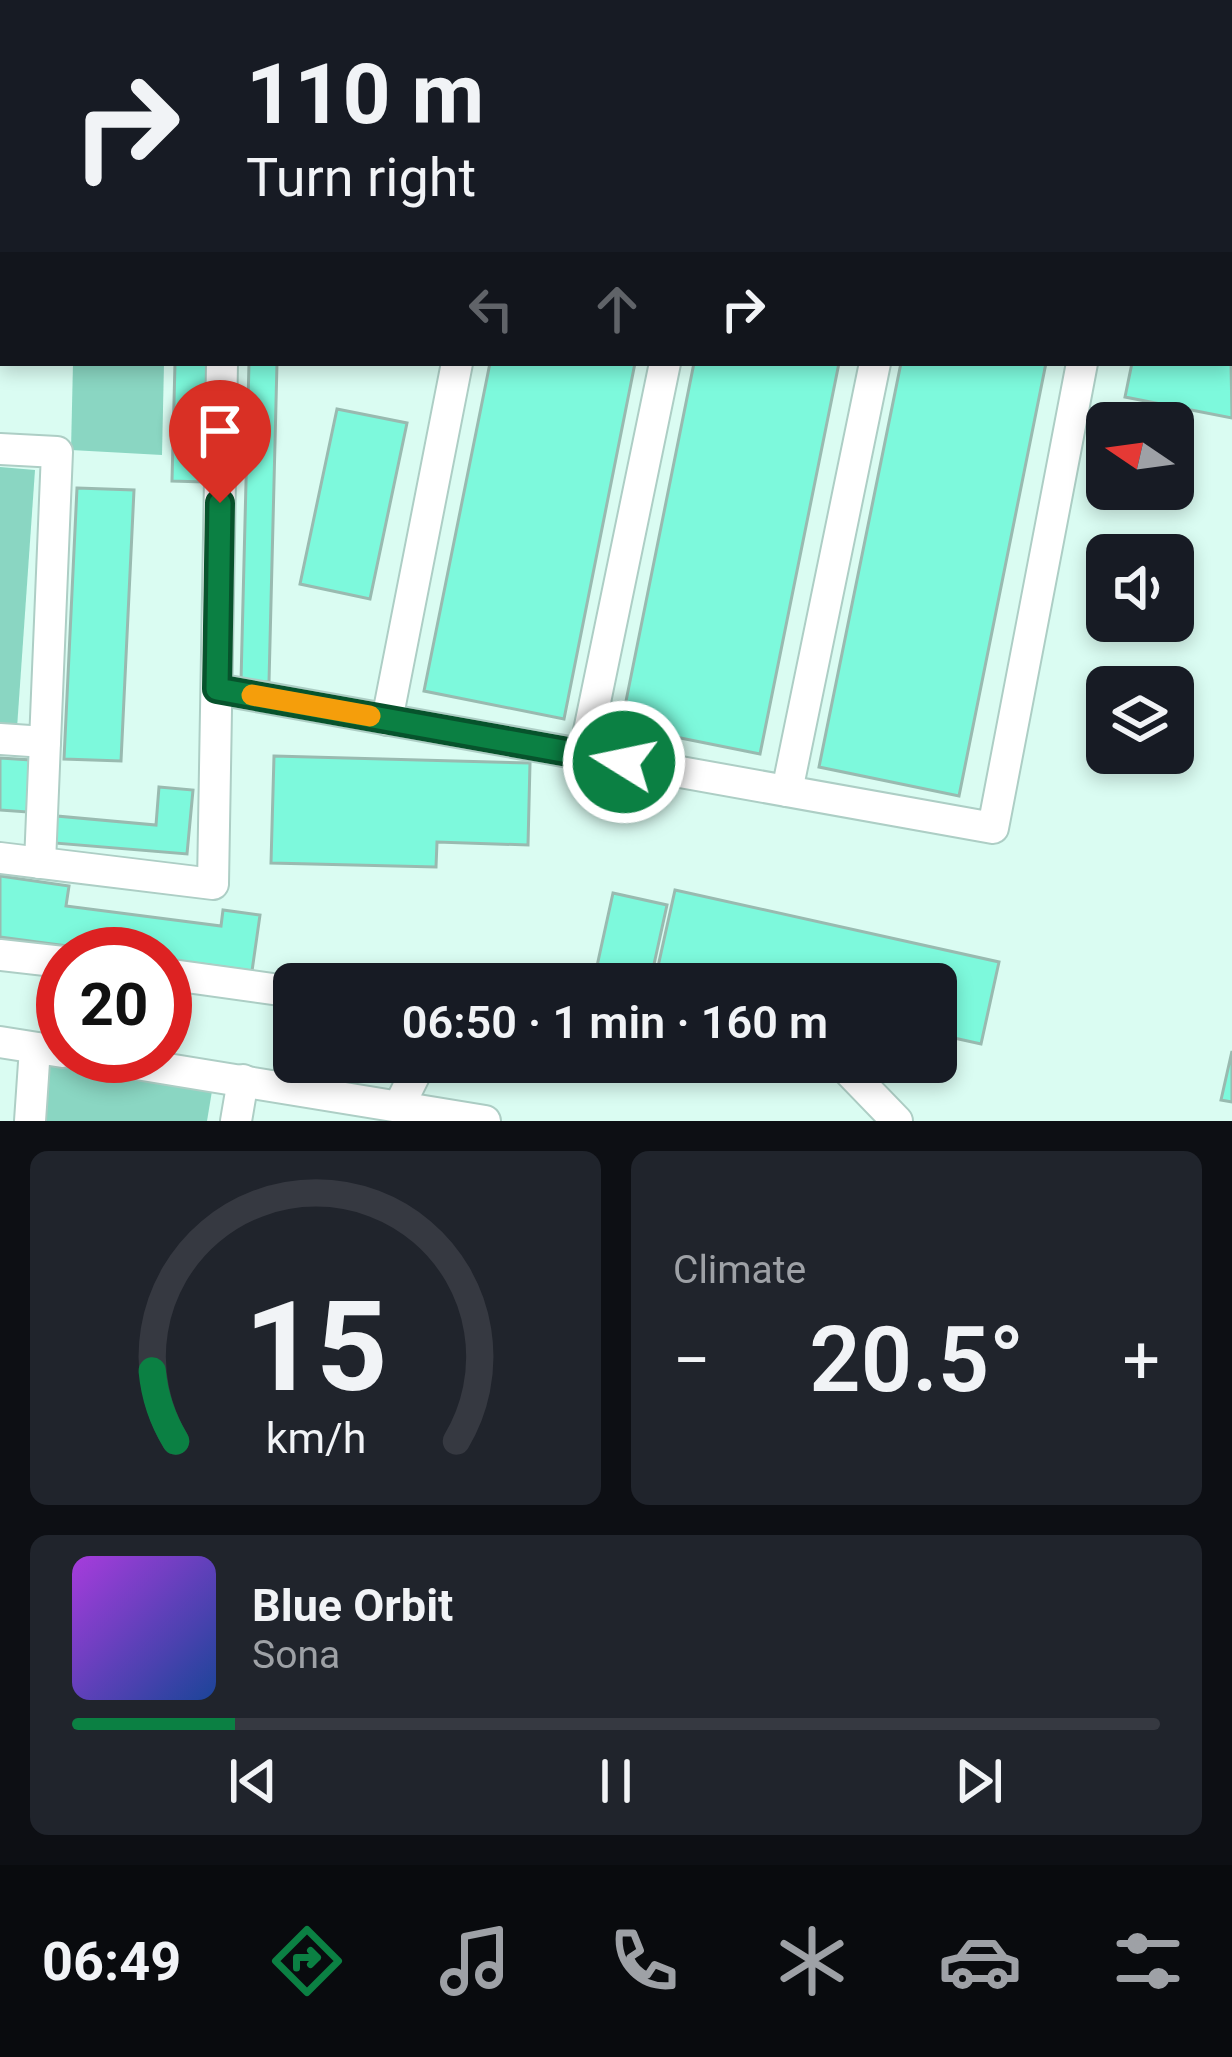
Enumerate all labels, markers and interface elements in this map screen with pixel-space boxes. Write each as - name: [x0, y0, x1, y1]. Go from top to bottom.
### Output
- text: 110 m: [246, 45, 484, 144]
- icon: right: [48, 48, 204, 204]
- text: Turn right: [246, 146, 476, 209]
- icon: left: [458, 276, 524, 342]
- icon: ahead: [584, 276, 650, 342]
- icon: right: [710, 276, 776, 342]
- pin: [169, 380, 271, 503]
- icon: arrive: [187, 398, 253, 464]
- north arrow: [1086, 402, 1194, 510]
- map controls: [1086, 402, 1194, 774]
- button: sound: [1086, 534, 1194, 642]
- button: layers: [1086, 666, 1194, 774]
- position arrow: [561, 699, 687, 825]
- speed limit sign: 20: [36, 927, 192, 1083]
- text: 06:50 · 1 min · 160 m: [402, 996, 828, 1049]
- text: Climate: [673, 1247, 806, 1293]
- text: 15: [244, 1274, 387, 1420]
- text: 20.5°: [809, 1308, 1024, 1413]
- text: −: [673, 1322, 711, 1399]
- text: +: [1123, 1322, 1160, 1399]
- text: km/h: [265, 1413, 366, 1463]
- text: Blue Orbit: [252, 1579, 453, 1632]
- text: Sona: [252, 1632, 340, 1678]
- icon: previous: [220, 1748, 286, 1814]
- icon: pause: [583, 1748, 649, 1814]
- icon: next: [946, 1748, 1012, 1814]
- icon: directions: [265, 1919, 349, 2003]
- icon: music: [433, 1919, 517, 2003]
- icon: phone: [602, 1919, 686, 2003]
- icon: climate: [770, 1919, 854, 2003]
- icon: car: [938, 1919, 1022, 2003]
- icon: filters: [1106, 1919, 1190, 2003]
- text: 06:49: [42, 1930, 181, 1993]

